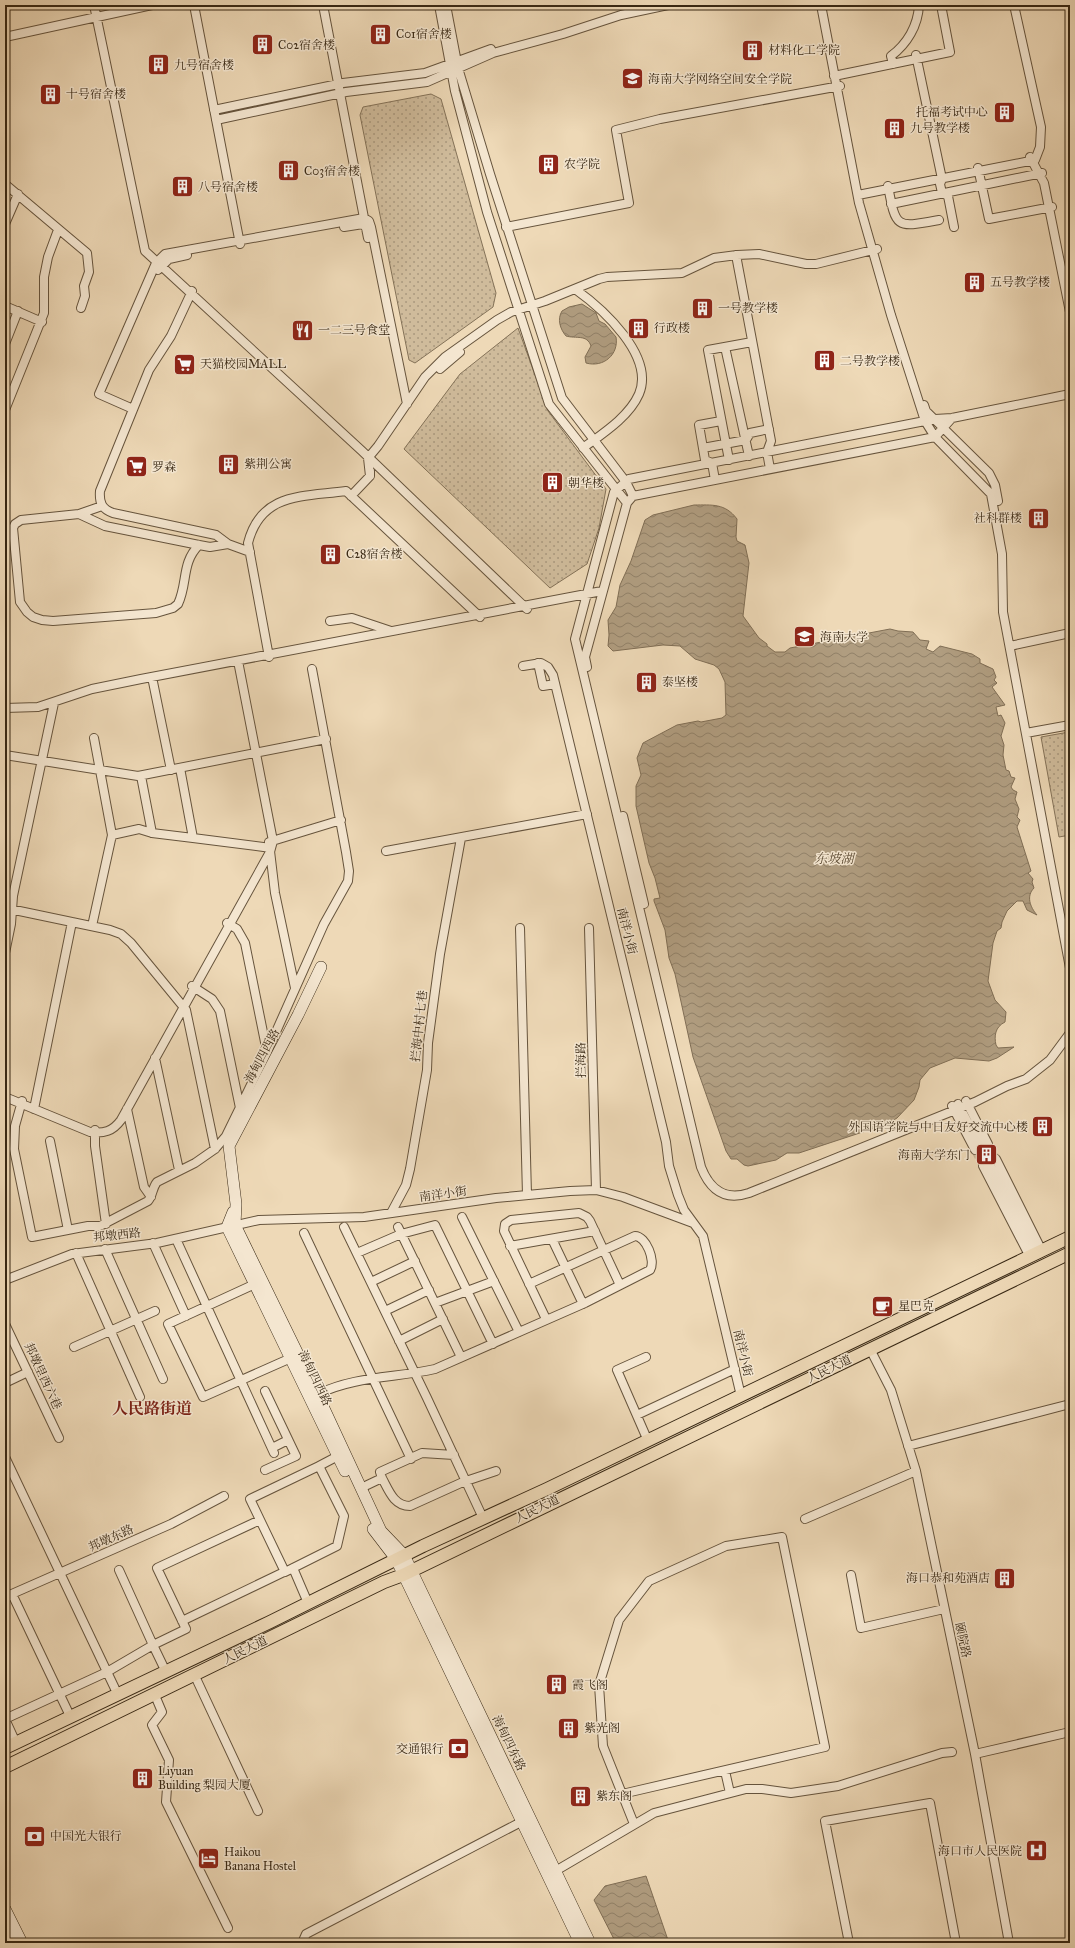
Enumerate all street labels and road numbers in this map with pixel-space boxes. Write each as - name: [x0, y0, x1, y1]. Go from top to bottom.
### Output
- street label: 南洋小街: [614, 906, 640, 957]
- street label: 拦海中村七巷: [408, 989, 430, 1063]
- street label: 海甸四西路: [242, 1026, 282, 1086]
- street label: 拦海路: [574, 1042, 588, 1078]
- street label: 南洋小街: [418, 1184, 469, 1204]
- street label: 邦墩西路: [92, 1226, 142, 1244]
- street label: 南洋小街: [731, 1328, 755, 1379]
- street label: 邦墩里西六巷: [21, 1340, 65, 1412]
- street label: 海甸四西路: [296, 1348, 334, 1408]
- street label: 人民大道: [804, 1352, 854, 1386]
- street label: 人民大道: [512, 1492, 562, 1526]
- street label: 邦墩东路: [86, 1522, 136, 1554]
- street label: 颐院路: [952, 1621, 974, 1659]
- street label: 人民大道: [220, 1633, 270, 1667]
- street label: 海甸四东路: [490, 1713, 528, 1773]

